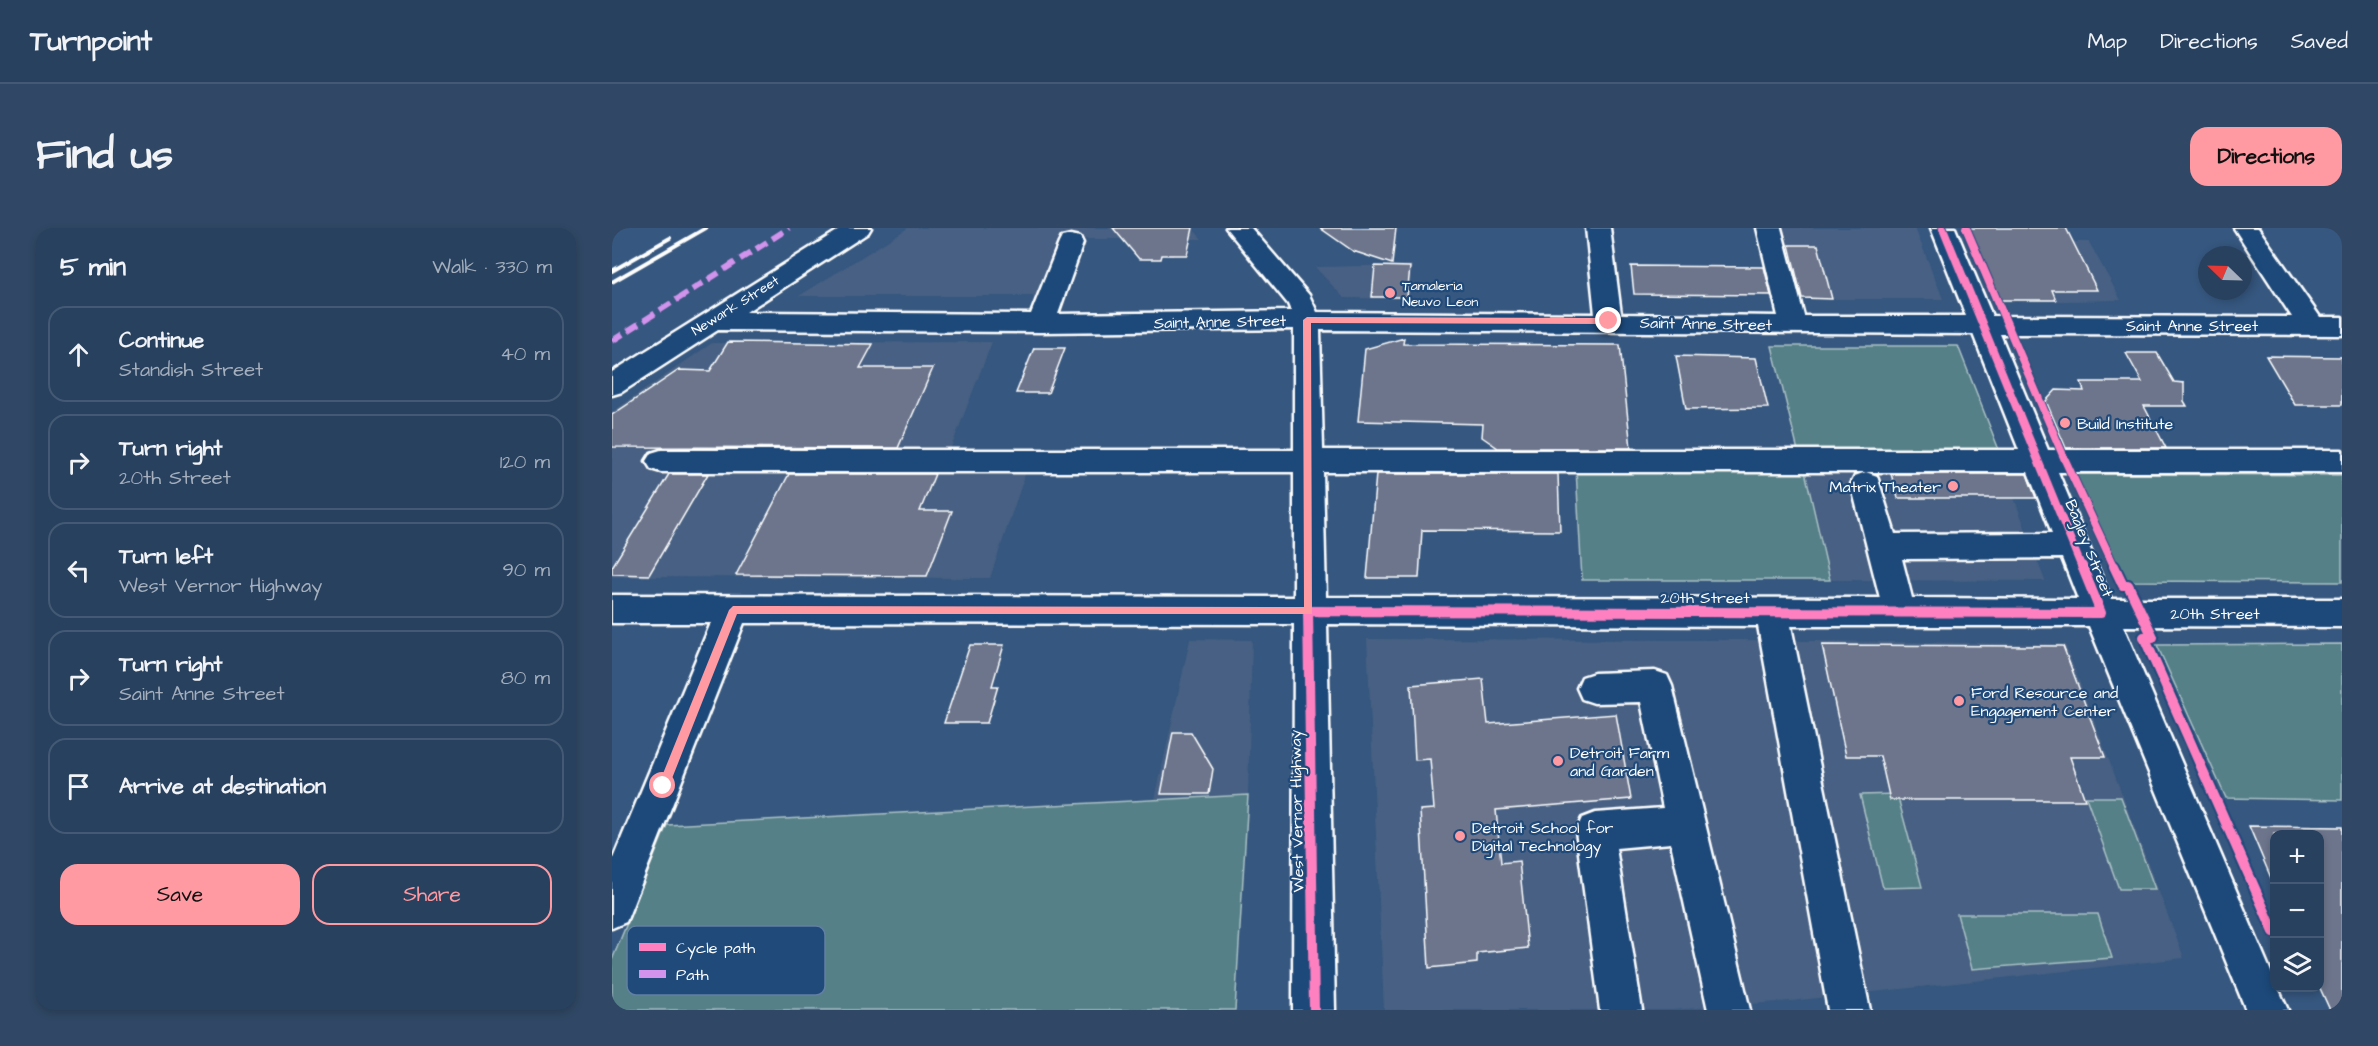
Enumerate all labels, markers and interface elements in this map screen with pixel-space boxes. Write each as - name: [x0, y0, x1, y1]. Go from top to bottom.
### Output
- text: Turnpoint: [30, 22, 152, 61]
- text: Map: [2087, 27, 2127, 56]
- text: Directions: [2160, 27, 2258, 56]
- text: Saved: [2291, 27, 2348, 56]
- text: Find us: [36, 127, 173, 185]
- button: Directions: [2190, 127, 2342, 186]
- north arrow: [2198, 246, 2252, 300]
- text: 5 min: [60, 249, 126, 285]
- text: Walk · 330 m: [432, 253, 552, 281]
- street label: Newark Street: [688, 271, 783, 341]
- place label: Tamaleria Neuvo Leon: [1402, 276, 1478, 312]
- marker: Tamaleria Neuvo Leon: [1383, 286, 1397, 300]
- route end: [1595, 307, 1621, 333]
- street label: Saint Anne Street: [1154, 310, 1287, 334]
- street label: Saint Anne Street: [1640, 312, 1773, 336]
- street label: Saint Anne Street: [2126, 315, 2259, 337]
- text: Continue: [119, 325, 204, 356]
- icon: ahead: [62, 338, 95, 371]
- text: 40 m: [500, 340, 550, 368]
- text: Standish Street: [119, 356, 263, 384]
- place label: Build Institute: [2077, 413, 2173, 435]
- marker: Build Institute: [2058, 416, 2072, 430]
- text: Turn right: [119, 433, 222, 464]
- icon: right: [62, 446, 95, 479]
- text: 120 m: [500, 448, 550, 476]
- text: 20th Street: [119, 464, 231, 492]
- place label: Matrix Theater: [1829, 476, 1941, 498]
- marker: Matrix Theater: [1946, 479, 1960, 493]
- street label: Bagley Street: [2059, 496, 2119, 601]
- text: Turn left: [119, 541, 213, 572]
- icon: left: [62, 554, 95, 587]
- text: 90 m: [502, 556, 550, 584]
- text: West Vernor Highway: [119, 572, 322, 600]
- street label: 20th Street: [1660, 587, 1750, 609]
- street label: 20th Street: [2170, 603, 2260, 625]
- text: Turn right: [119, 649, 222, 680]
- icon: right: [62, 662, 95, 695]
- text: 80 m: [501, 664, 550, 692]
- text: Saint Anne Street: [119, 680, 285, 708]
- place label: Ford Resource and Engagement Center: [1971, 682, 2118, 723]
- marker: Ford Resource and Engagement Center: [1952, 694, 1966, 708]
- street label: West Vernor Highway: [1285, 729, 1310, 892]
- place label: Detroit Farm and Garden: [1570, 742, 1670, 782]
- marker: Detroit Farm and Garden: [1551, 754, 1565, 768]
- icon: arrive: [62, 770, 95, 803]
- text: Arrive at destination: [119, 771, 326, 802]
- route start: [649, 772, 675, 798]
- place label: Detroit School for Digital Technology: [1472, 817, 1613, 858]
- marker: Detroit School for Digital Technology: [1453, 829, 1467, 843]
- map controls: [2270, 830, 2324, 992]
- button: +: [2270, 830, 2324, 884]
- button: Save: [60, 864, 300, 925]
- button: Share: [312, 864, 552, 925]
- button: −: [2270, 884, 2324, 938]
- legend: [627, 926, 825, 995]
- text: Cycle path: [676, 937, 755, 960]
- button: layers: [2270, 938, 2324, 992]
- text: Path: [676, 964, 709, 986]

